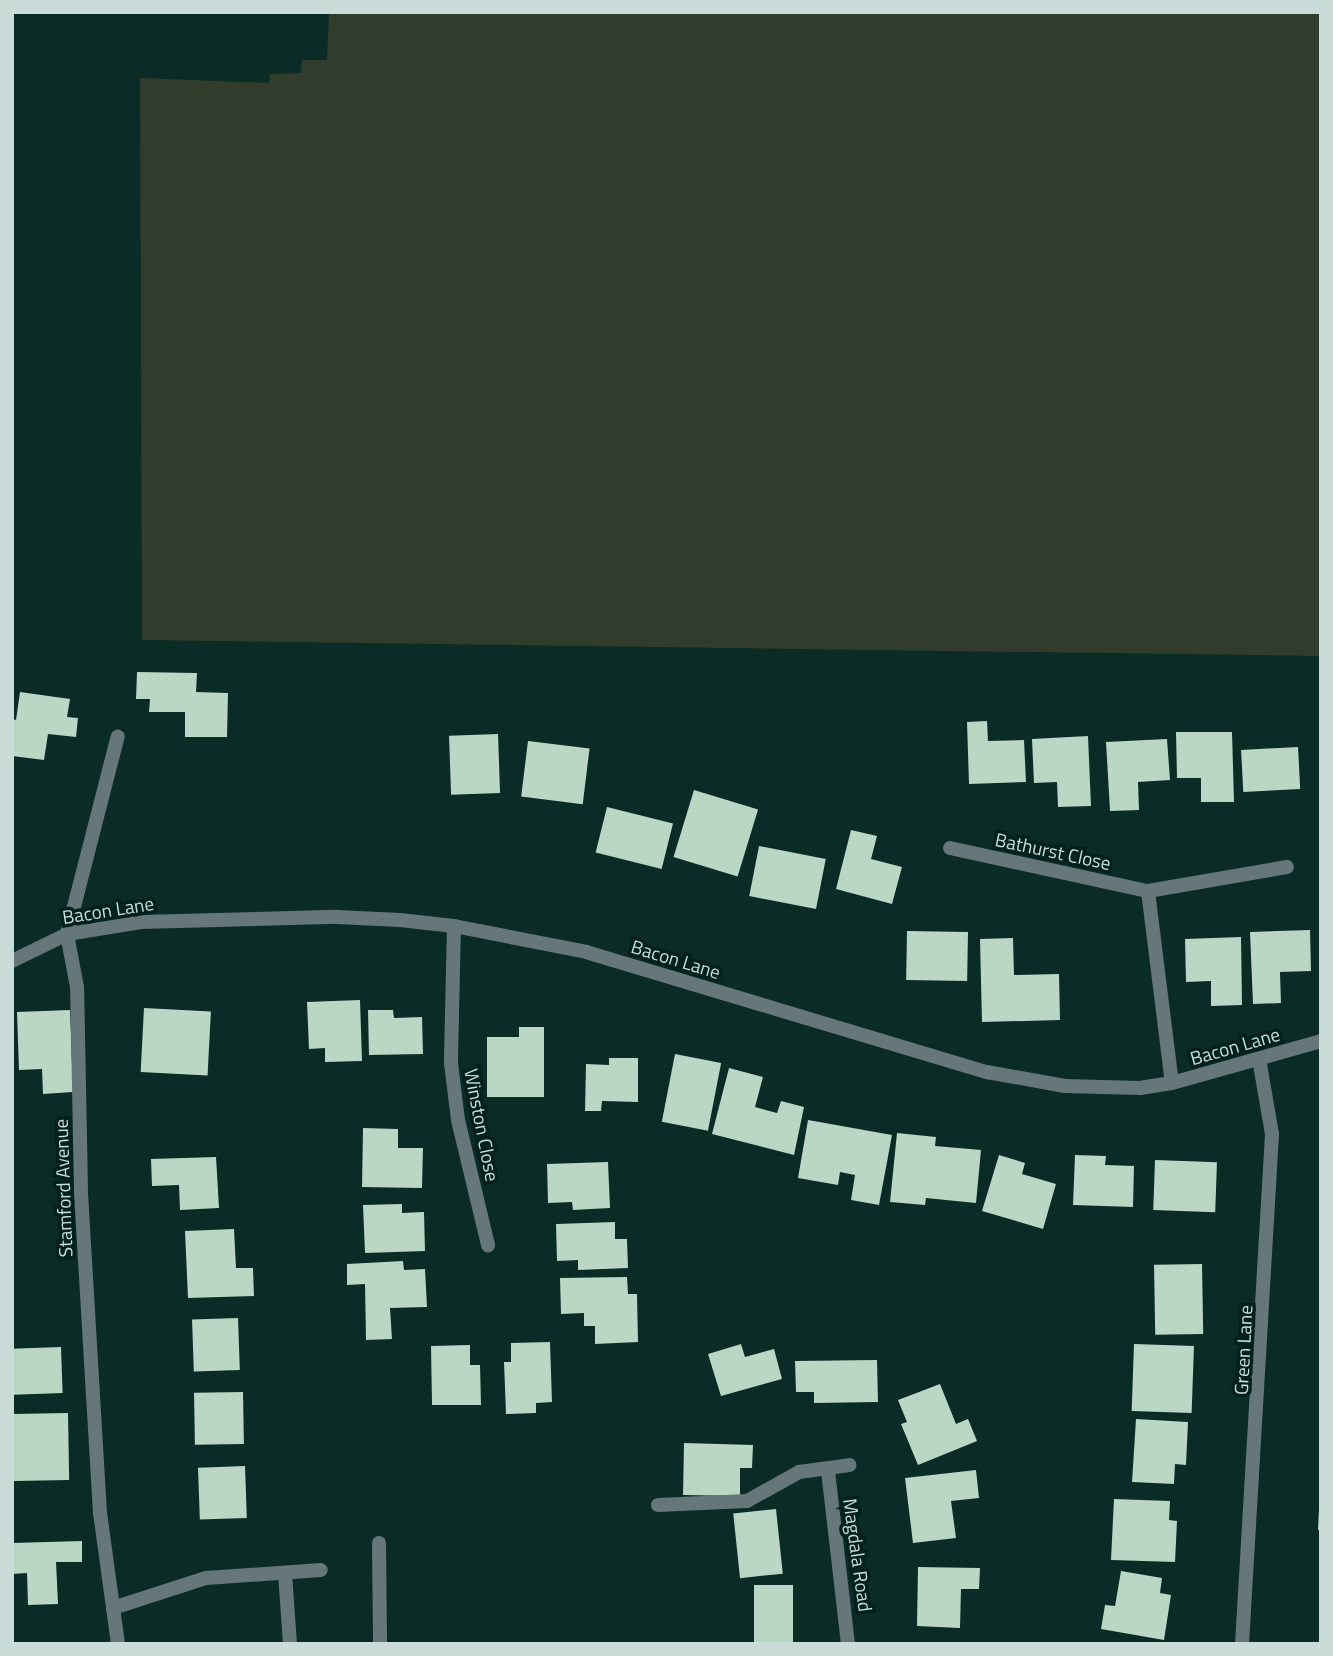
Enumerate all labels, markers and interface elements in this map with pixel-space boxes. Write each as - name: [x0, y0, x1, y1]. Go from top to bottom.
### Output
- street label: Bathurst Close: [993, 828, 1113, 874]
- street label: Bacon Lane: [61, 892, 155, 928]
- street label: Bacon Lane: [629, 935, 723, 983]
- street label: Bacon Lane: [1188, 1022, 1282, 1070]
- street label: Winston Close: [460, 1067, 504, 1183]
- street label: Stamford Avenue: [49, 1118, 77, 1258]
- street label: Green Lane: [1229, 1304, 1257, 1396]
- street label: Magdala Road: [839, 1497, 877, 1613]

